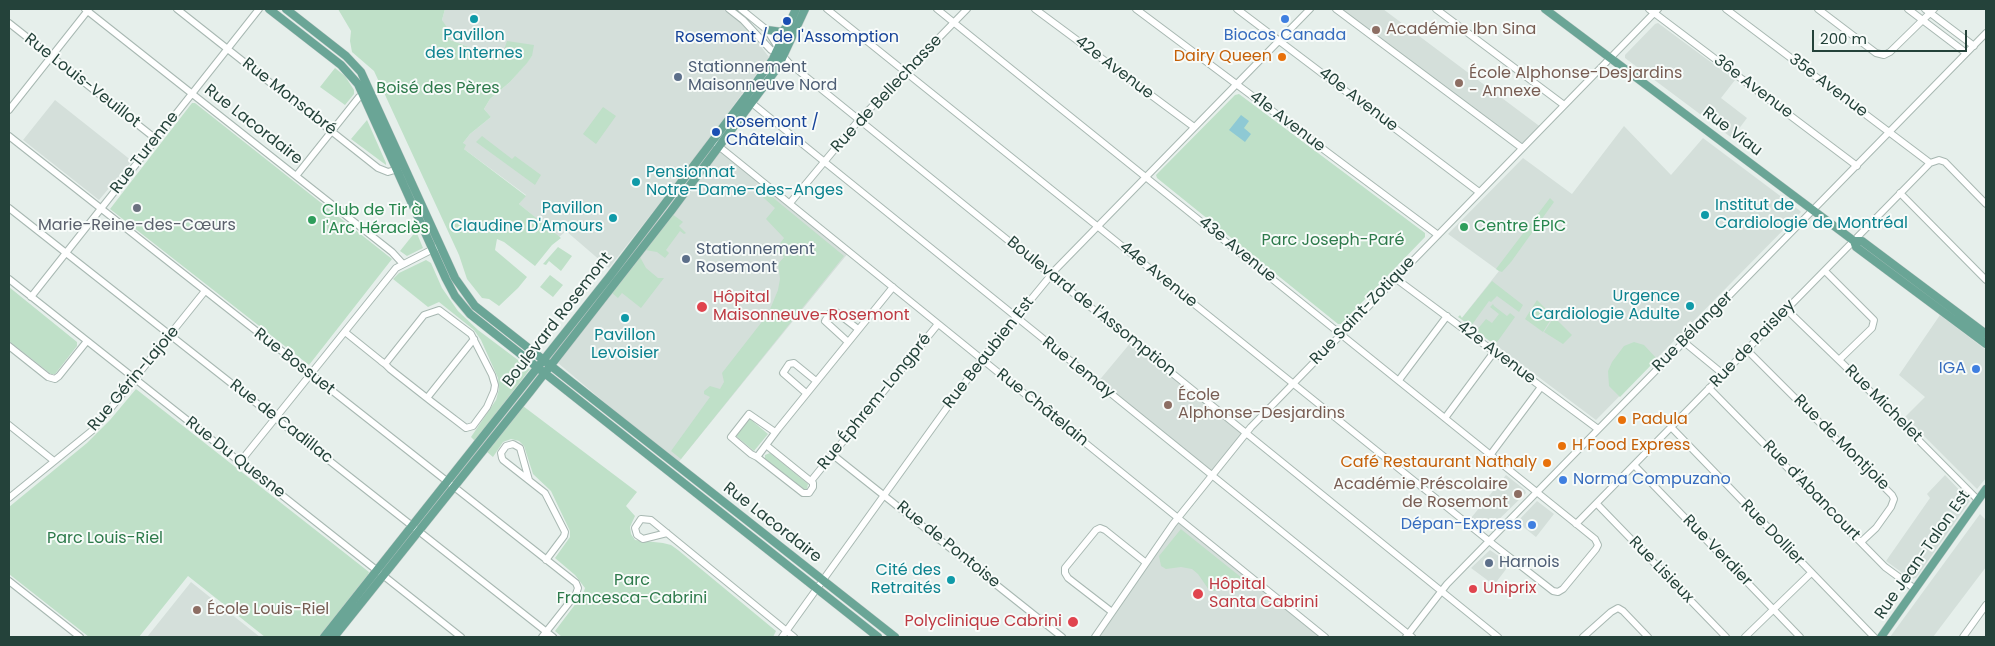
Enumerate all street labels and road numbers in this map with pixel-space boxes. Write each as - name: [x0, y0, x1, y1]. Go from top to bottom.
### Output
- street label: Rue Louis-Veuillot: [20, 30, 144, 132]
- street label: Rue de Bellechasse: [827, 31, 947, 157]
- street label: 42e Avenue: [1071, 32, 1157, 104]
- street label: 35e Avenue: [1785, 50, 1871, 122]
- street label: 36e Avenue: [1710, 51, 1796, 123]
- street label: Rue Monsabré: [238, 54, 340, 140]
- street label: 40e Avenue: [1315, 64, 1401, 136]
- street label: Rue Lacordaire: [200, 81, 306, 169]
- street label: 41e Avenue: [1246, 87, 1328, 157]
- street label: Rue Viau: [1698, 103, 1766, 161]
- street label: Rue Turenne: [107, 108, 183, 198]
- street label: 43e Avenue: [1195, 213, 1279, 287]
- street label: Boulevard de l'Assomption: [1003, 233, 1179, 381]
- street label: 44e Avenue: [1115, 238, 1201, 312]
- street label: Boulevard Rosemont: [499, 249, 617, 391]
- street label: Rue Saint-Zotique: [1306, 253, 1420, 369]
- street label: Rue Bélanger: [1649, 288, 1737, 376]
- street label: Rue Beaubien Est: [939, 293, 1039, 413]
- street label: Rue de Paisley: [1706, 296, 1800, 392]
- street label: 42e Avenue: [1453, 317, 1539, 389]
- street label: Rue Gérin-Lajoie: [84, 323, 184, 435]
- street label: Rue Bossuet: [250, 325, 338, 399]
- street label: Rue Éphrem-Longpré: [814, 330, 936, 474]
- street label: Rue Lemay: [1038, 333, 1118, 403]
- street label: Rue Michelet: [1840, 361, 1926, 447]
- street label: Rue Châtelain: [992, 365, 1092, 451]
- street label: Rue de Cadillac: [226, 376, 336, 468]
- street label: Rue de Montjoie: [1789, 391, 1893, 495]
- street label: Rue Du Quesne: [181, 413, 289, 503]
- street label: Rue d'Abancourt: [1758, 437, 1864, 545]
- street label: Rue Lacordaire: [719, 479, 825, 567]
- street label: Rue Jean-Talon Est: [1871, 487, 1975, 623]
- street label: Rue Dollier: [1736, 496, 1808, 570]
- street label: Rue de Pontoise: [893, 498, 1003, 592]
- street label: Rue Verdier: [1678, 511, 1756, 591]
- street label: Rue Lisieux: [1625, 533, 1697, 607]

